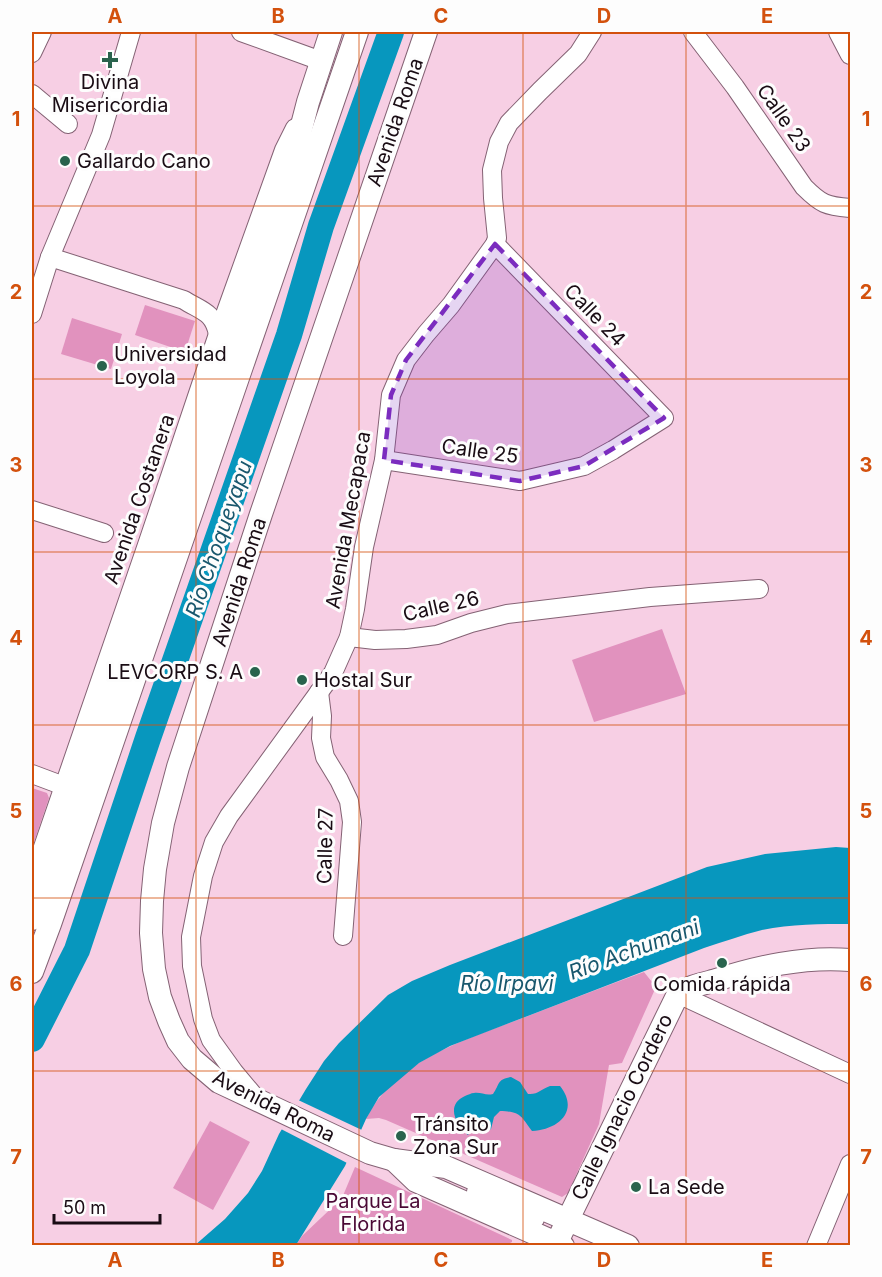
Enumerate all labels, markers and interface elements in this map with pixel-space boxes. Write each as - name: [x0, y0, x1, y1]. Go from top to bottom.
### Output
- text: A: [108, 4, 123, 28]
- text: B: [271, 4, 285, 28]
- text: C: [434, 4, 448, 28]
- text: D: [597, 4, 611, 28]
- text: E: [761, 4, 773, 28]
- marker: Divina Misericordia: [103, 53, 117, 67]
- street label: Avenida Roma: [362, 55, 428, 189]
- place label: Divina Misericordia: [52, 70, 168, 117]
- street label: Calle 23: [752, 79, 816, 157]
- text: 1: [12, 107, 20, 131]
- text: 1: [862, 107, 870, 131]
- place label: Gallardo Cano: [77, 149, 211, 173]
- marker: Gallardo Cano: [58, 154, 72, 168]
- street label: Calle 24: [559, 279, 631, 351]
- text: 2: [10, 280, 22, 304]
- text: 2: [860, 280, 872, 304]
- place label: Universidad Loyola: [114, 342, 227, 389]
- marker: Universidad Loyola: [95, 359, 109, 373]
- street label: Avenida Costanera: [99, 411, 179, 587]
- street label: Avenida Mecapaca: [321, 429, 375, 611]
- street label: Calle 25: [440, 434, 520, 468]
- text: 3: [10, 453, 22, 477]
- text: 3: [860, 453, 872, 477]
- water label: Río Choqueyapu: [180, 457, 257, 620]
- street label: Avenida Roma: [207, 515, 271, 649]
- street label: Calle 26: [401, 586, 481, 626]
- text: 4: [9, 626, 23, 650]
- text: 4: [859, 626, 873, 650]
- place label: LEVCORP S. A: [107, 660, 243, 684]
- marker: LEVCORP S. A: [248, 665, 262, 679]
- place label: Hostal Sur: [314, 668, 412, 692]
- marker: Hostal Sur: [295, 673, 309, 687]
- text: 5: [10, 799, 22, 823]
- text: 5: [860, 799, 872, 823]
- street label: Calle 27: [312, 808, 338, 884]
- water label: Río Achumani: [565, 914, 703, 985]
- marker: Comida rápida: [715, 956, 729, 970]
- water label: Río Irpavi: [460, 971, 555, 996]
- text: 6: [10, 972, 23, 996]
- place label: Comida rápida: [653, 972, 791, 996]
- text: 6: [860, 972, 873, 996]
- street label: Calle Ignacio Cordero: [566, 1010, 678, 1204]
- street label: Avenida Roma: [209, 1065, 339, 1147]
- place label: Tránsito Zona Sur: [413, 1112, 499, 1159]
- marker: Tránsito Zona Sur: [394, 1129, 408, 1143]
- text: 7: [10, 1145, 22, 1169]
- text: 7: [860, 1145, 872, 1169]
- place label: La Sede: [648, 1175, 725, 1199]
- marker: La Sede: [629, 1180, 643, 1194]
- scale bar: [54, 1187, 160, 1225]
- park label: Parque La Florida: [325, 1189, 421, 1236]
- text: 50 m: [63, 1197, 106, 1218]
- text: A: [108, 1248, 123, 1272]
- text: B: [271, 1248, 285, 1272]
- text: C: [434, 1248, 448, 1272]
- text: D: [597, 1248, 611, 1272]
- text: E: [761, 1248, 773, 1272]

